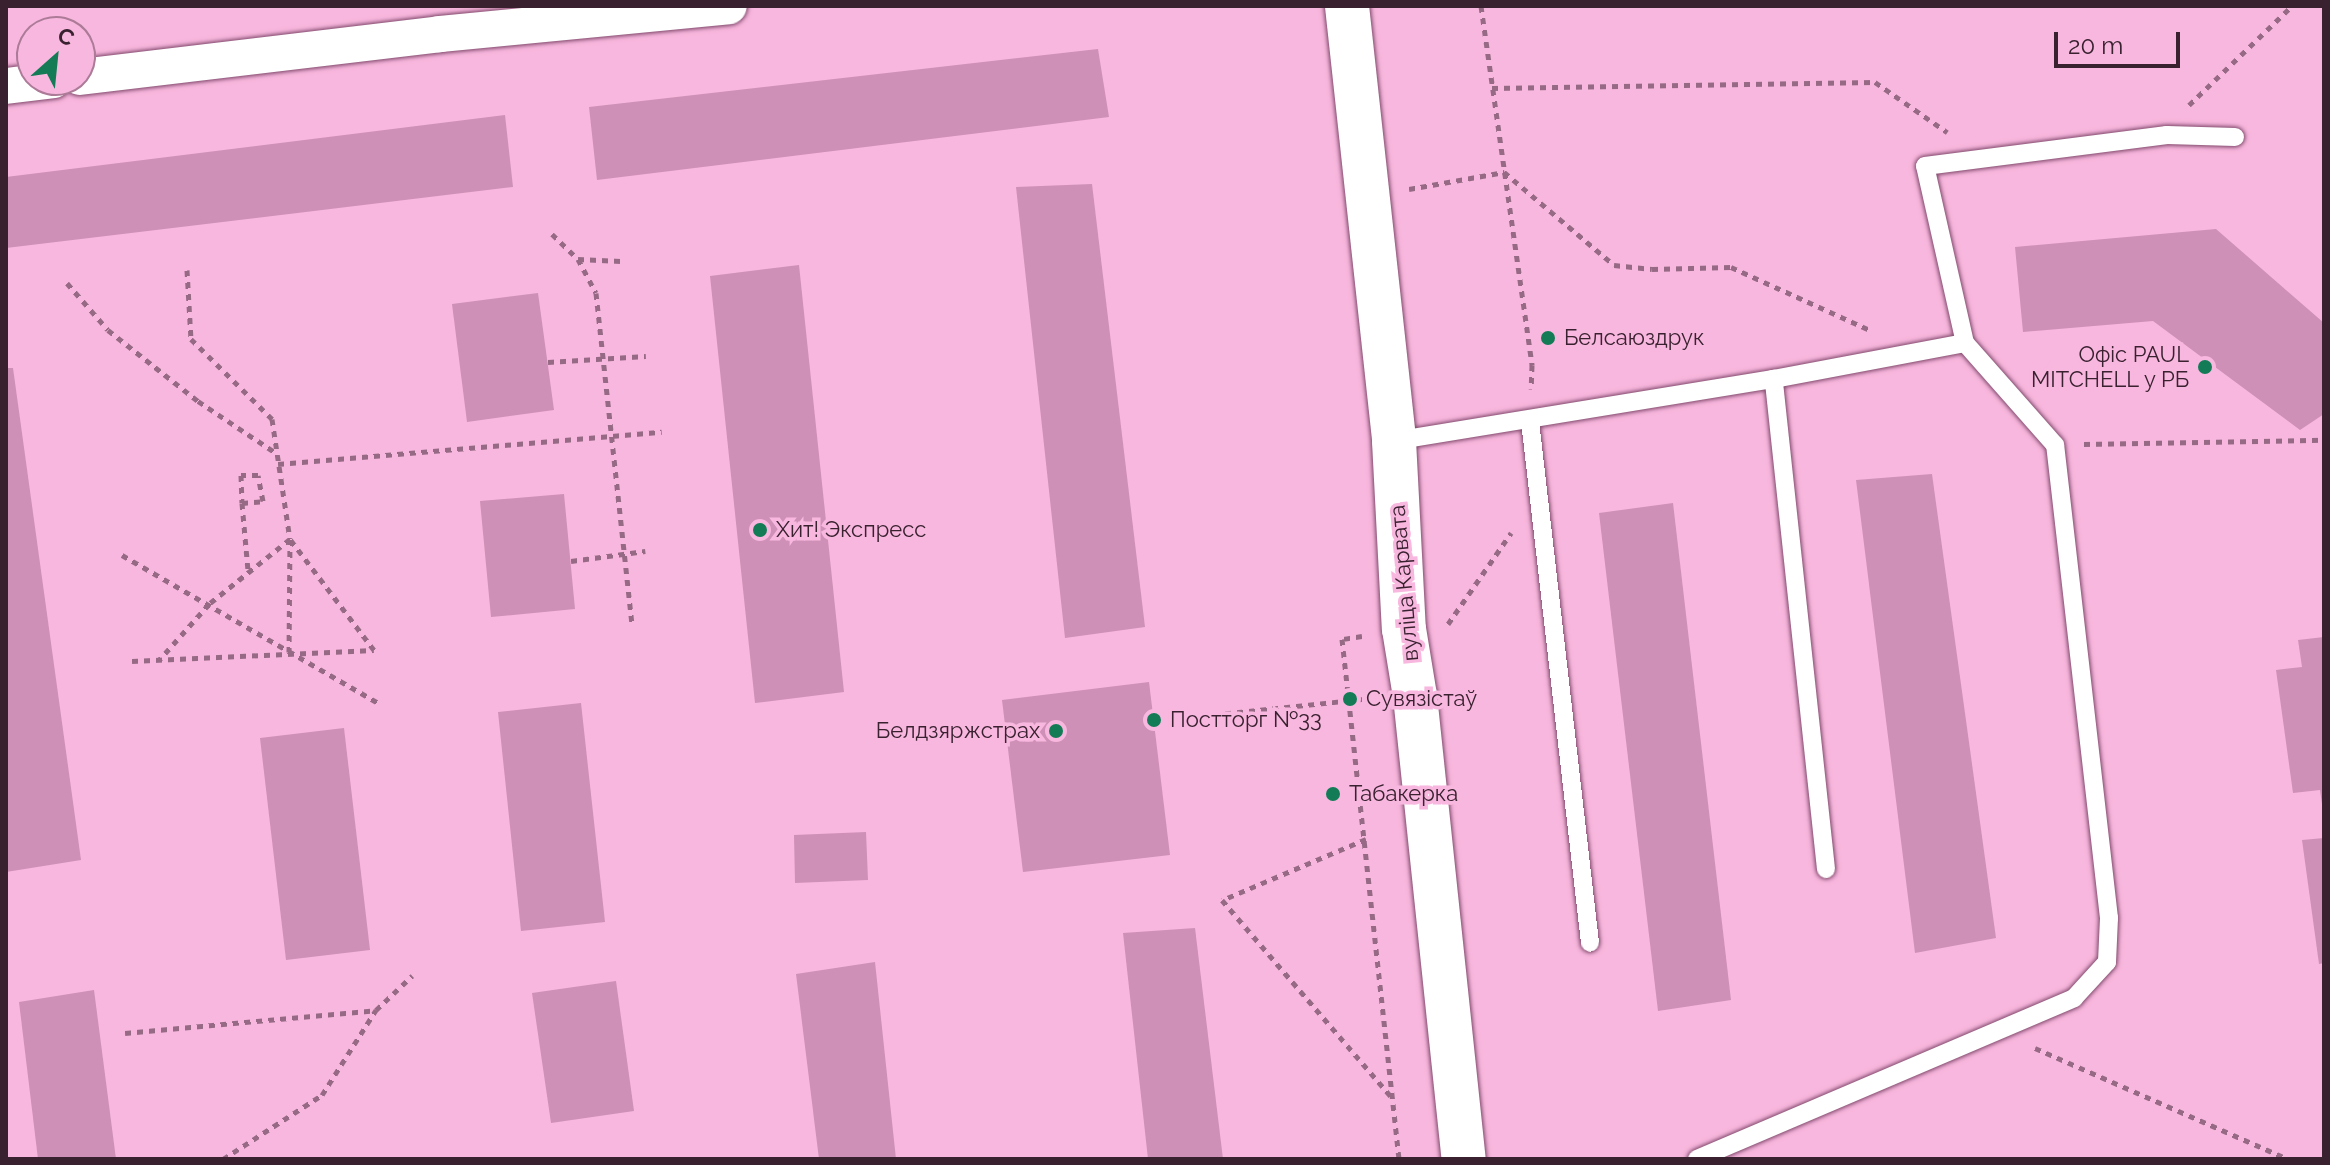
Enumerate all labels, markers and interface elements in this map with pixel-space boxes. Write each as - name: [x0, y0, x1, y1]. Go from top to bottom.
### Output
- north arrow: [16, 16, 96, 96]
- scale bar: [2058, 16, 2184, 66]
- text: С: [53, 21, 79, 51]
- text: 20 m: [2068, 31, 2123, 60]
- place label: Белсаюздрук: [1564, 325, 1704, 351]
- marker: Белсаюздрук: [1539, 329, 1557, 347]
- place label: Офіс PAUL MITCHELL у РБ: [2030, 341, 2189, 392]
- marker: Офіс PAUL MITCHELL у РБ: [2196, 358, 2214, 376]
- street label: вуліца Карвата: [1384, 504, 1424, 662]
- place label: Хит! Экспресс: [776, 517, 926, 543]
- marker: Хит! Экспресс: [751, 521, 769, 539]
- place label: Сувязістаў: [1366, 686, 1477, 712]
- marker: Сувязістаў: [1341, 690, 1359, 708]
- place label: Постторг №33: [1170, 707, 1322, 733]
- marker: Постторг №33: [1145, 711, 1163, 729]
- place label: Белдзяржстрах: [876, 718, 1040, 744]
- marker: Белдзяржстрах: [1047, 722, 1065, 740]
- place label: Табакерка: [1349, 781, 1458, 807]
- marker: Табакерка: [1324, 785, 1342, 803]

